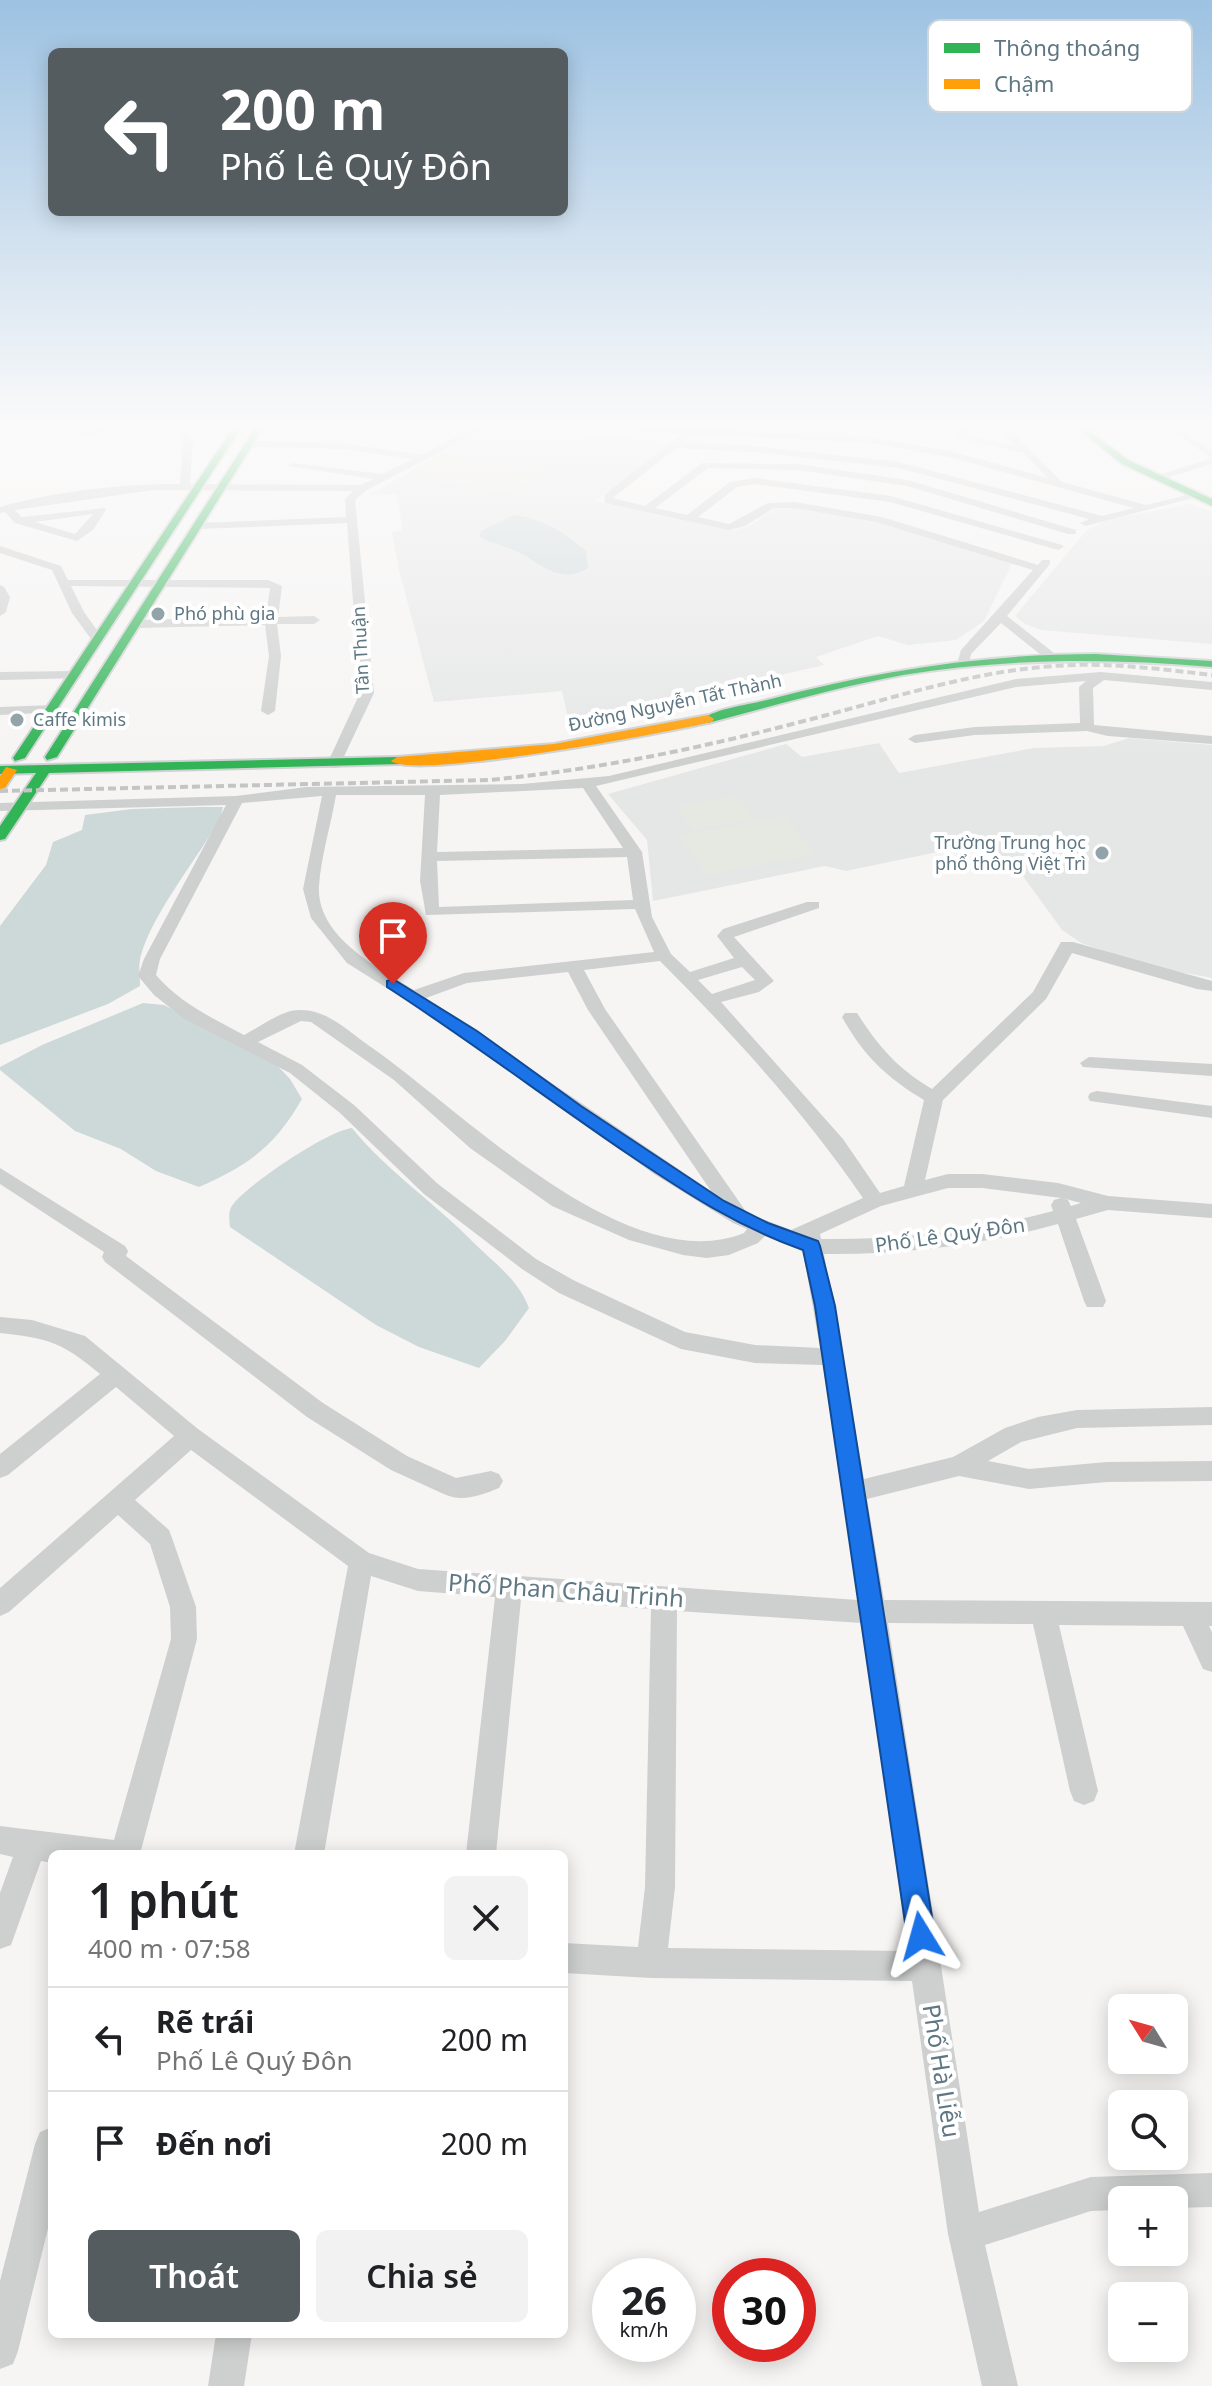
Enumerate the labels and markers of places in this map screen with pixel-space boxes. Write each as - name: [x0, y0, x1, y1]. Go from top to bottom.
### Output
- place label: Phó phù gia: [174, 601, 275, 625]
- marker: Phó phù gia: [149, 605, 167, 623]
- place label: Caffe kimis: [33, 707, 126, 731]
- marker: Caffe kimis: [8, 711, 26, 729]
- place label: Trường Trung học phổ thông Việt Trì: [934, 830, 1086, 875]
- marker: Trường Trung học phổ thông Việt Trì: [1093, 844, 1111, 862]
- pin: [359, 902, 427, 984]

